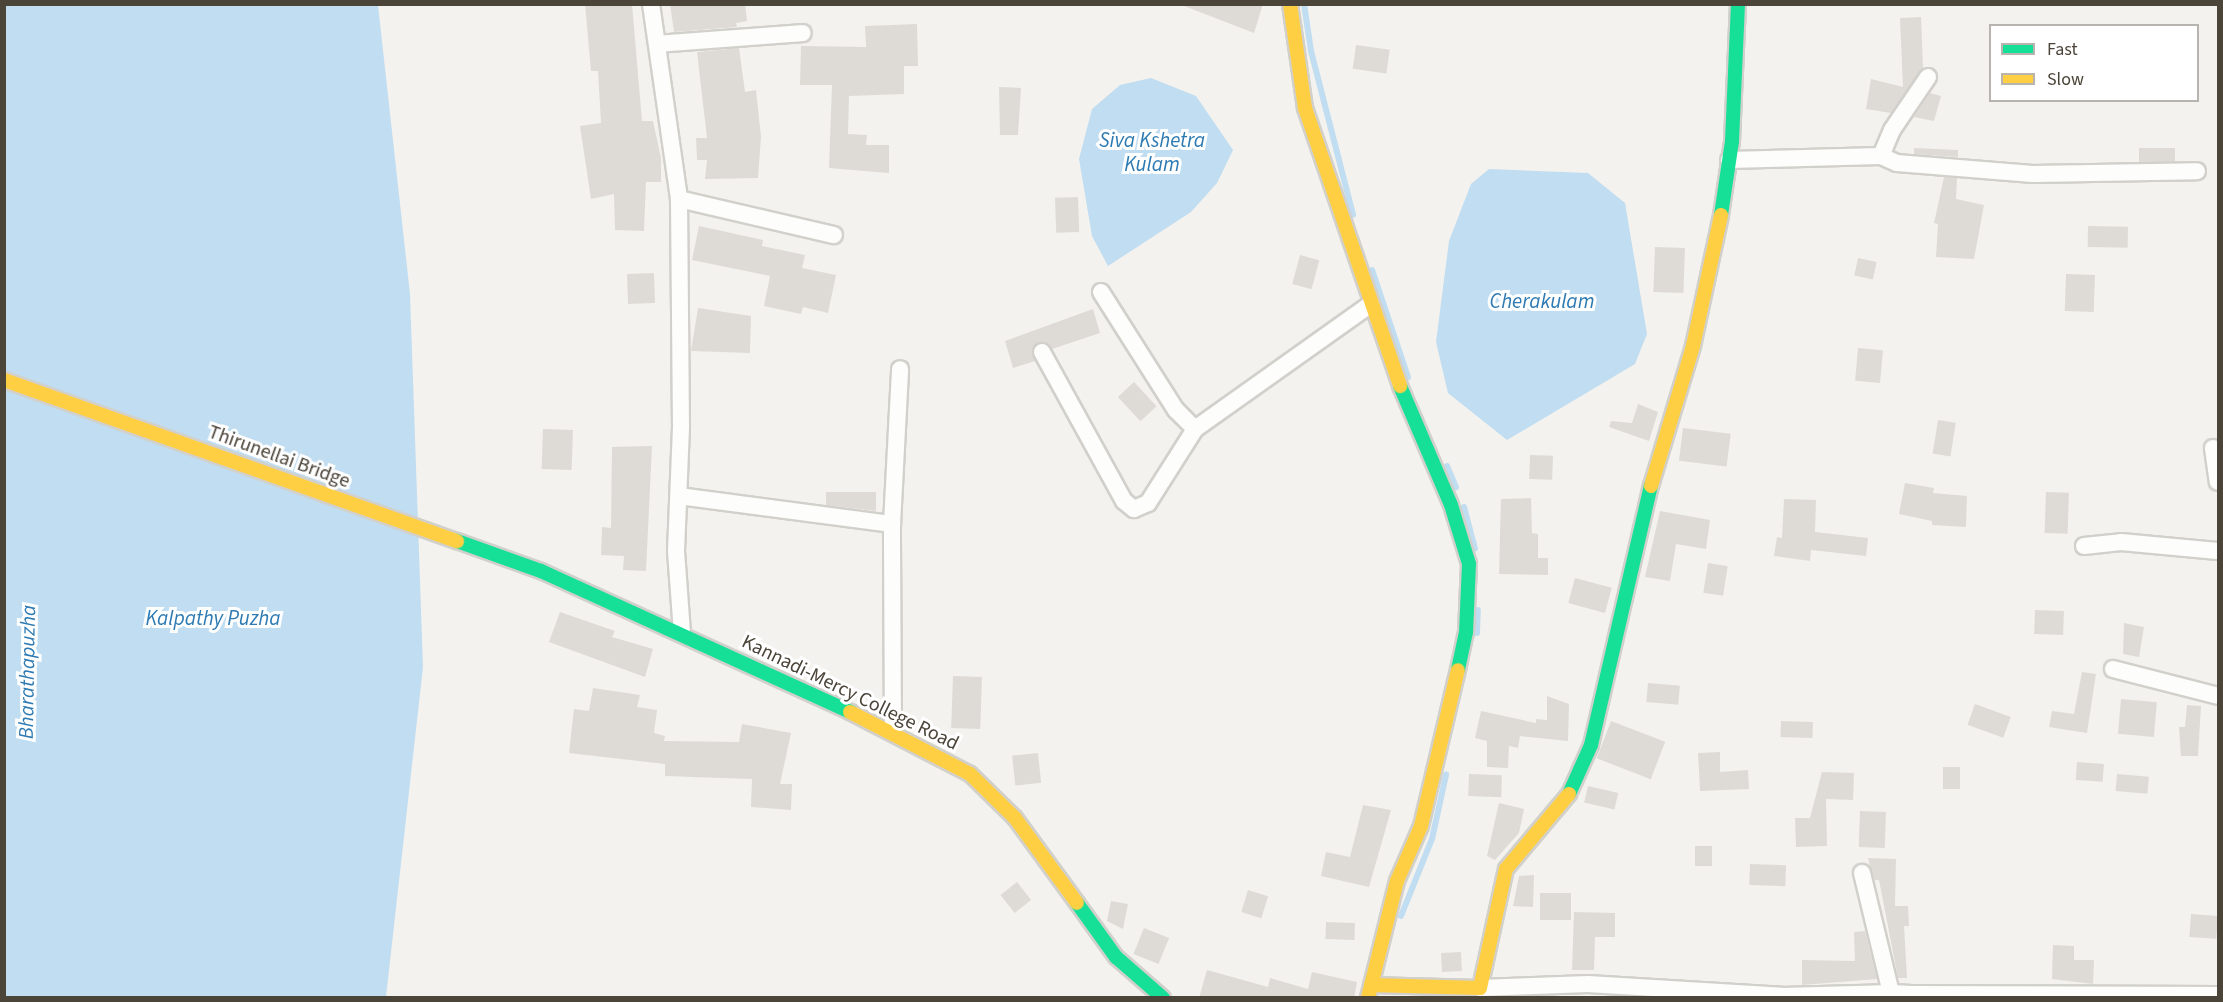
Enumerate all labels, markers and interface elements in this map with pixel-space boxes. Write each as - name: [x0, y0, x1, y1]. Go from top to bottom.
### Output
- legend: [1989, 24, 2199, 102]
- text: Fast: [2047, 37, 2078, 62]
- text: Slow: [2047, 67, 2084, 92]
- water label: Siva Kshetra Kulam: [1099, 127, 1205, 177]
- water label: Cherakulam: [1490, 288, 1594, 314]
- street label: Thirunellai Bridge: [205, 420, 353, 494]
- water label: Bharathapuzha: [13, 605, 41, 739]
- water label: Kalpathy Puzha: [145, 605, 281, 631]
- street label: Kannadi-Mercy College Road: [738, 630, 962, 756]

